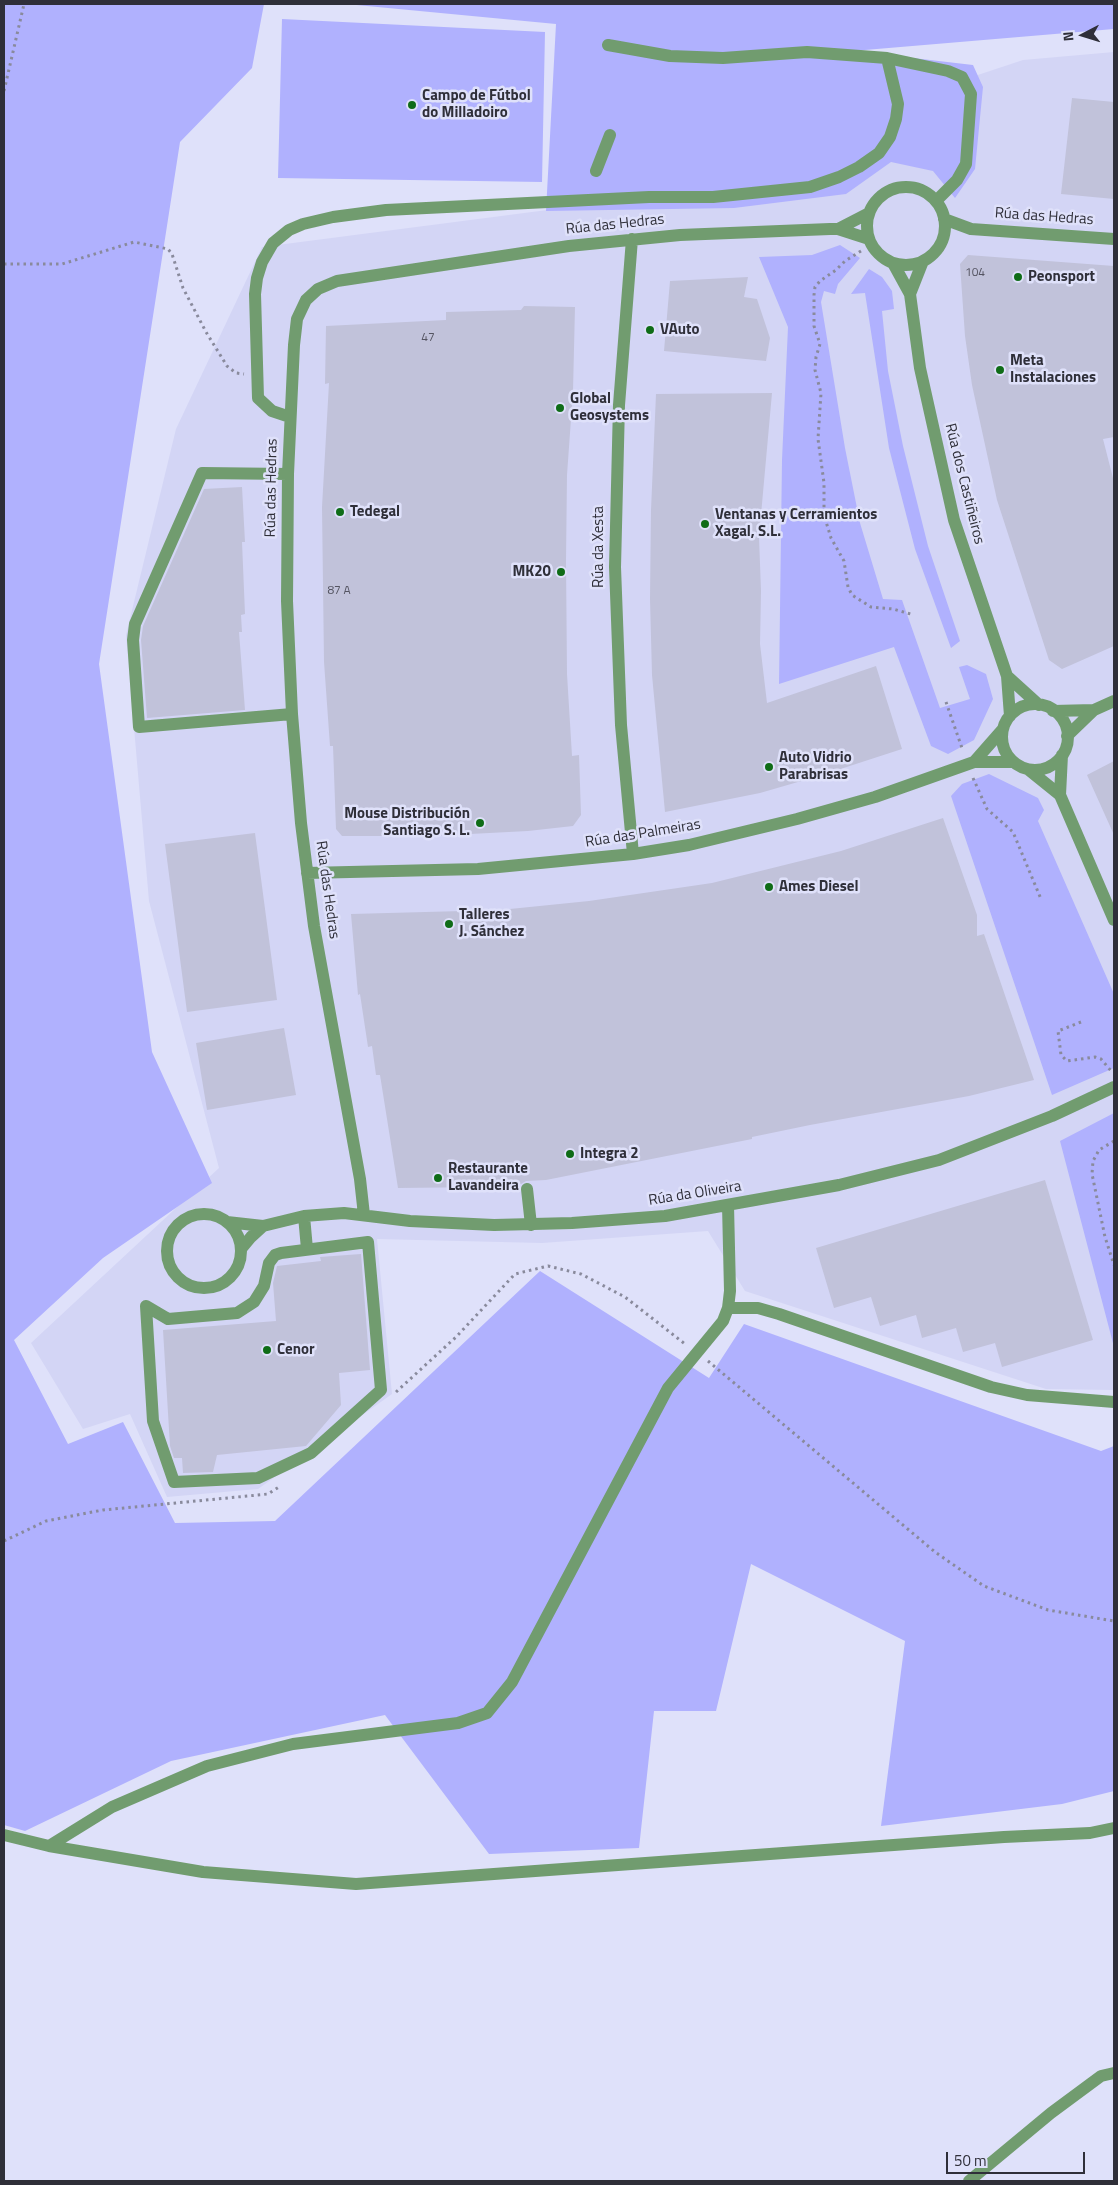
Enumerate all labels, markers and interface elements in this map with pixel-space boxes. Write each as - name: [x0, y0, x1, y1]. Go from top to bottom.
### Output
- north arrow: [1058, 10, 1108, 60]
- text: N: [1057, 31, 1078, 42]
- place label: Campo de Fútbol do Milladoiro: [422, 87, 531, 122]
- marker: Campo de Fútbol do Milladoiro: [406, 99, 418, 111]
- street label: Rúa das Hedras: [994, 205, 1094, 229]
- street label: Rúa das Hedras: [565, 211, 665, 239]
- house number: 104: [965, 266, 985, 280]
- place label: Peonsport: [1028, 268, 1095, 286]
- marker: Peonsport: [1012, 271, 1024, 283]
- place label: VAuto: [660, 321, 699, 339]
- marker: VAuto: [644, 324, 656, 336]
- house number: 47: [421, 331, 435, 345]
- place label: Meta Instalaciones: [1010, 352, 1096, 387]
- marker: Meta Instalaciones: [994, 364, 1006, 376]
- place label: Global Geosystems: [570, 390, 649, 425]
- marker: Global Geosystems: [554, 402, 566, 414]
- street label: Rúa dos Castiñeiros: [940, 422, 988, 546]
- street label: Rúa das Hedras: [262, 438, 282, 538]
- place label: Tedegal: [350, 503, 400, 521]
- marker: Tedegal: [334, 506, 346, 518]
- street label: Rúa da Xesta: [590, 506, 608, 588]
- place label: Ventanas y Cerramientos Xagal, S.L.: [715, 506, 877, 541]
- marker: Ventanas y Cerramientos Xagal, S.L.: [699, 518, 711, 530]
- place label: MK20: [512, 563, 551, 581]
- marker: MK20: [555, 566, 567, 578]
- house number: 87 A: [327, 584, 351, 598]
- place label: Auto Vidrio Parabrisas: [779, 749, 852, 784]
- marker: Auto Vidrio Parabrisas: [763, 761, 775, 773]
- place label: Mouse Distribución Santiago S. L.: [344, 805, 470, 840]
- street label: Rúa das Palmeiras: [584, 816, 702, 852]
- marker: Mouse Distribución Santiago S. L.: [474, 817, 486, 829]
- street label: Rúa das Hedras: [311, 840, 343, 940]
- place label: Ames Diesel: [779, 878, 859, 896]
- marker: Ames Diesel: [763, 881, 775, 893]
- place label: Talleres J. Sánchez: [459, 906, 524, 941]
- marker: Talleres J. Sánchez: [443, 918, 455, 930]
- place label: Integra 2: [580, 1145, 639, 1163]
- marker: Integra 2: [564, 1148, 576, 1160]
- place label: Restaurante Lavandeira: [448, 1160, 528, 1195]
- marker: Restaurante Lavandeira: [432, 1172, 444, 1184]
- street label: Rúa da Oliveira: [647, 1178, 743, 1210]
- place label: Cenor: [277, 1341, 315, 1359]
- marker: Cenor: [261, 1344, 273, 1356]
- scale bar: [948, 2142, 1087, 2174]
- text: 50 m: [954, 2149, 987, 2172]

